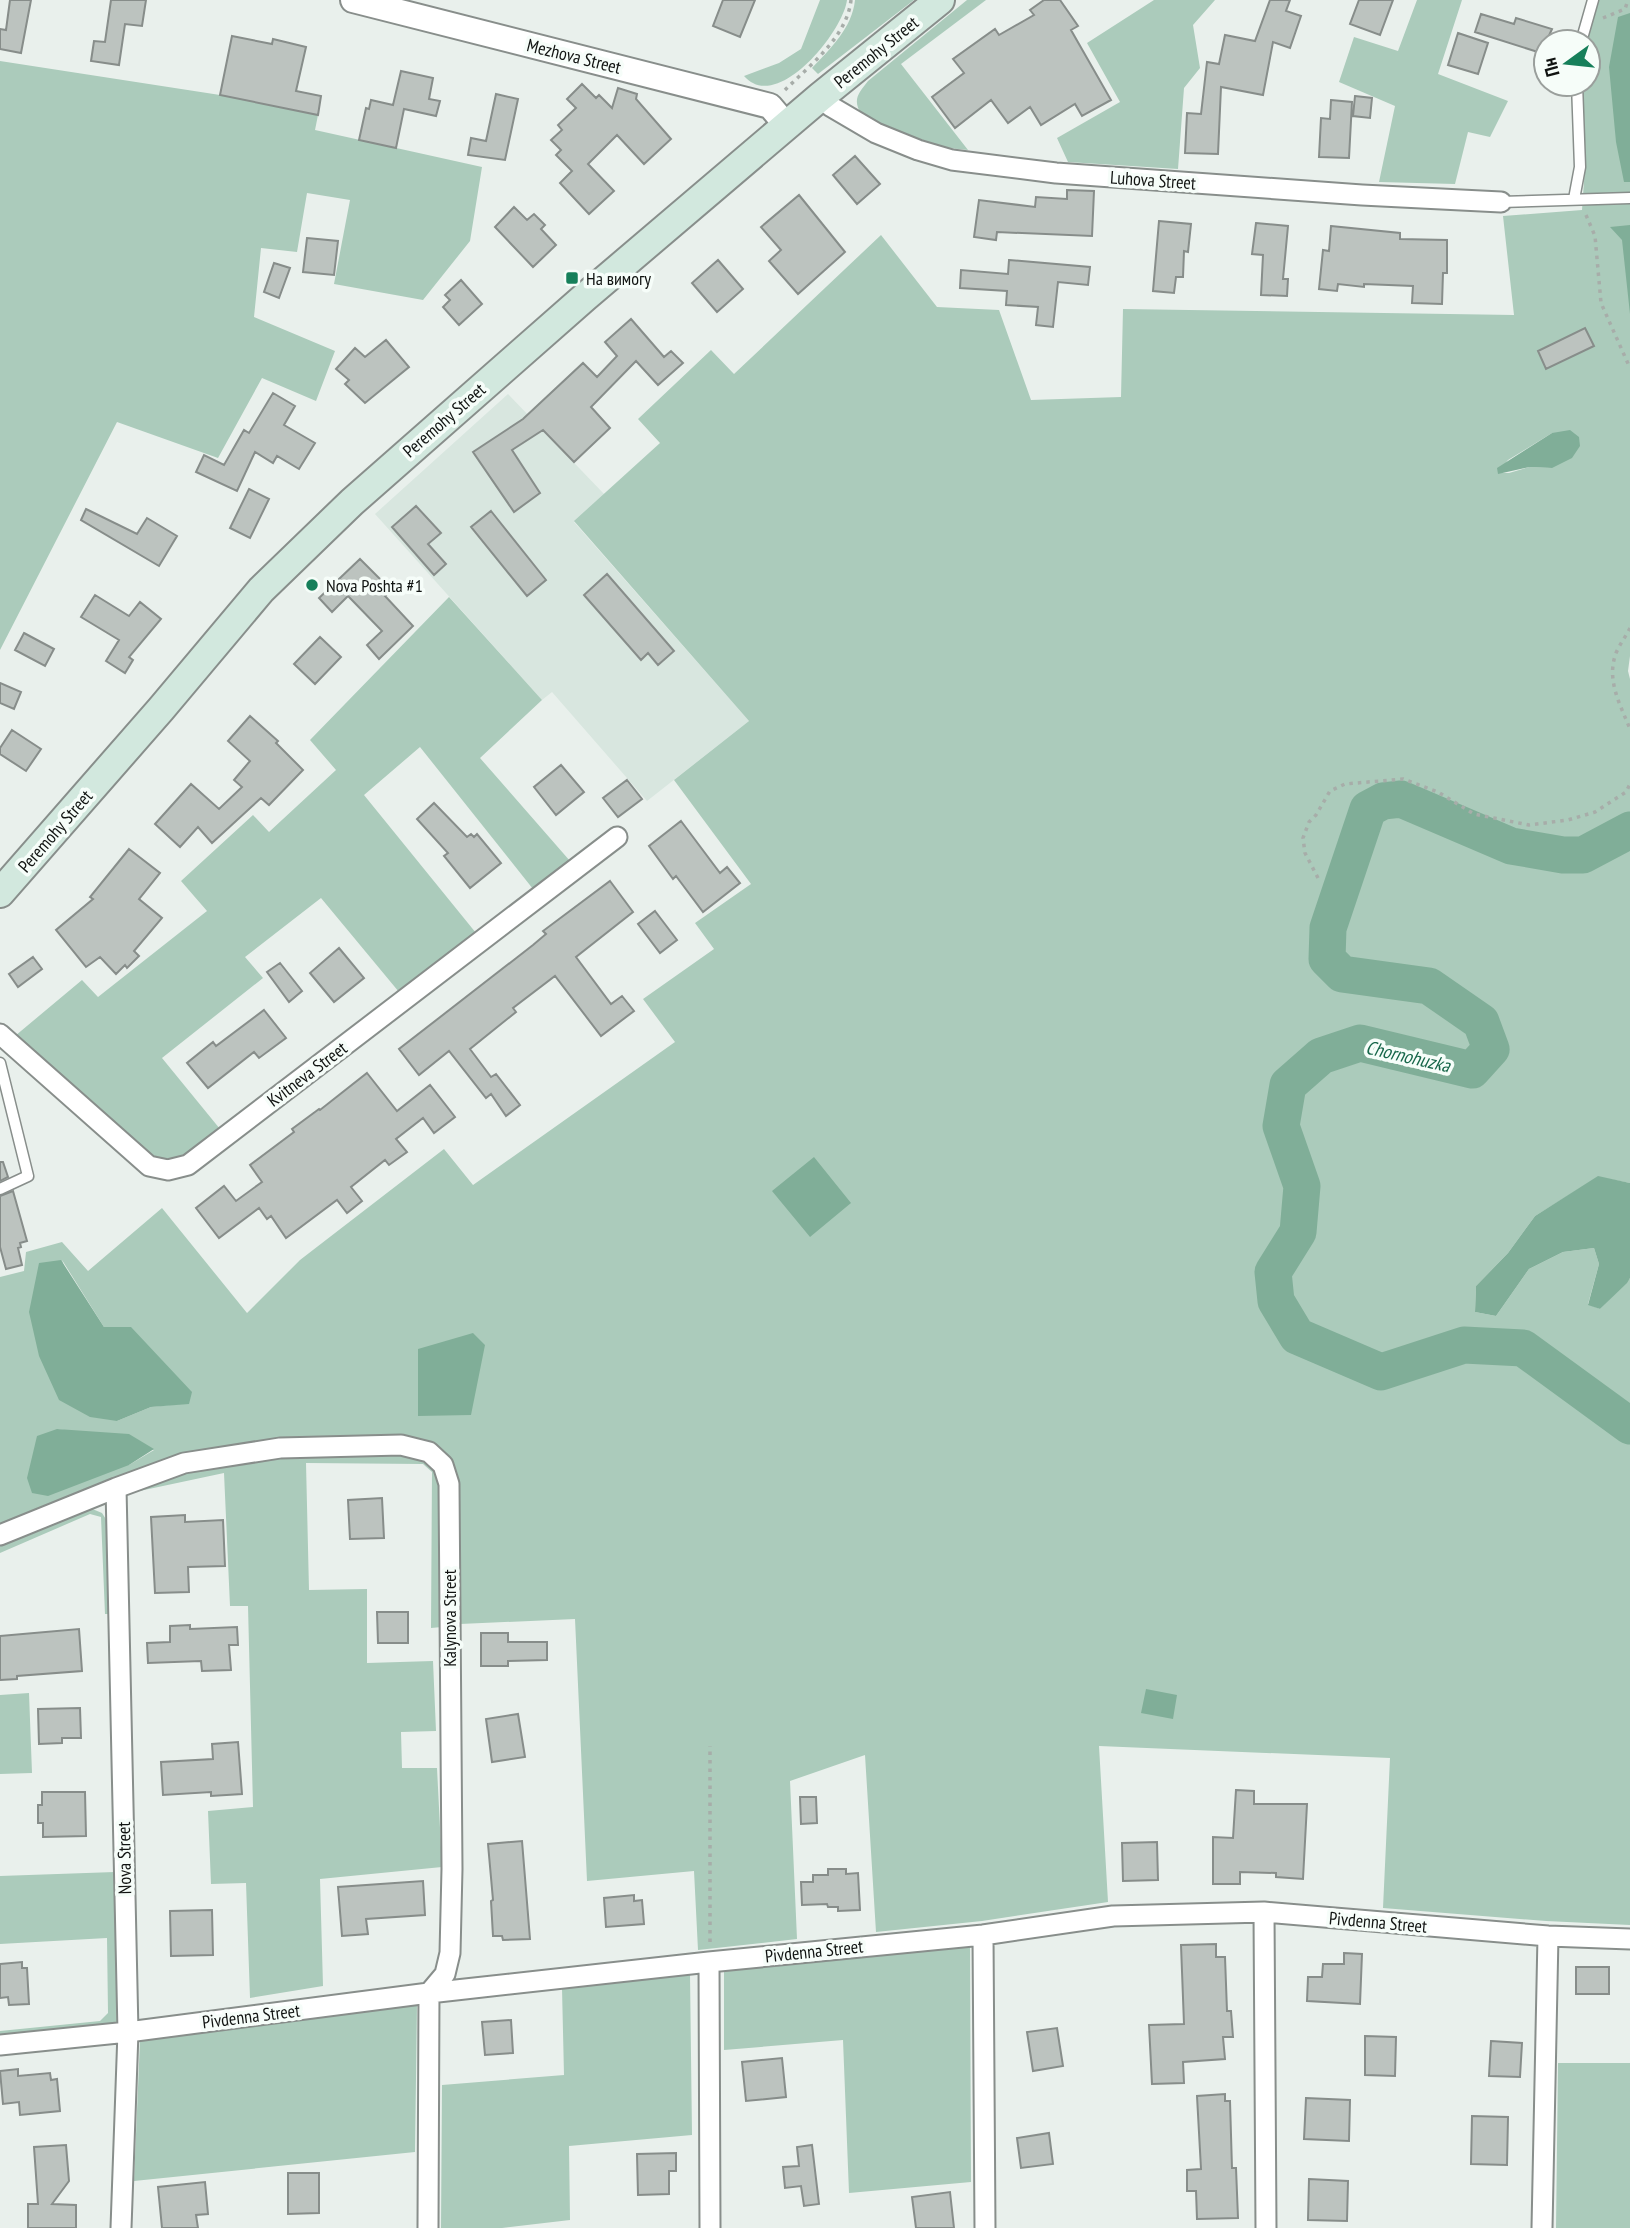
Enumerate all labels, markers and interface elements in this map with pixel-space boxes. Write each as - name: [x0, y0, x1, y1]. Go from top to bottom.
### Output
- street label: Peremohy Street: [829, 11, 923, 93]
- north arrow: [1532, 28, 1602, 98]
- street label: Mezhova Street: [525, 33, 623, 79]
- text: Пн: [1537, 55, 1565, 79]
- street label: Luhova Street: [1109, 166, 1197, 194]
- place label: На вимогу: [586, 267, 651, 290]
- marker: На вимогу: [564, 270, 580, 286]
- street label: Peremohy Street: [398, 378, 490, 462]
- place label: Nova Poshta #1: [326, 574, 423, 597]
- marker: Nova Poshta #1: [304, 577, 320, 593]
- street label: Peremohy Street: [13, 785, 97, 877]
- water label: Chornohuzka: [1364, 1035, 1454, 1078]
- street label: Kvitneva Street: [262, 1036, 352, 1112]
- street label: Kalynova Street: [438, 1569, 461, 1667]
- street label: Nova Street: [112, 1821, 136, 1894]
- street label: Pivdenna Street: [1328, 1906, 1428, 1938]
- street label: Pivdenna Street: [764, 1934, 864, 1968]
- street label: Pivdenna Street: [201, 1999, 301, 2033]

